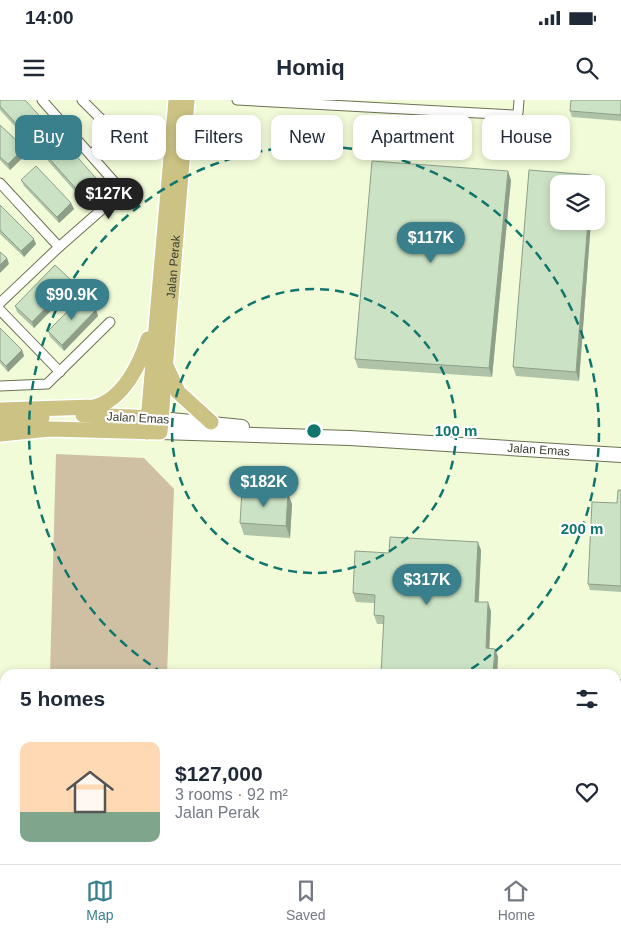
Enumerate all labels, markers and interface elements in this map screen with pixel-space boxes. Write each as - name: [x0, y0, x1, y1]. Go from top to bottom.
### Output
- text: 14:00: [25, 7, 74, 28]
- icon: menu: [20, 54, 48, 82]
- icon: search: [573, 54, 601, 82]
- text: Homiq: [276, 55, 345, 80]
- chip: Buy: [15, 115, 82, 160]
- chip: Rent: [92, 115, 166, 160]
- chip: Filters: [176, 115, 261, 160]
- chip: New: [271, 115, 343, 160]
- chip: Apartment: [353, 115, 472, 160]
- chip: House: [482, 115, 570, 160]
- map controls: [550, 175, 605, 230]
- button: layers: [550, 175, 605, 230]
- pin: $127K: [74, 178, 144, 220]
- text: $127K: [85, 185, 133, 202]
- pin: $117K: [396, 221, 466, 264]
- text: $117K: [408, 229, 454, 246]
- street label: Jalan Perak: [164, 234, 183, 299]
- pin: $90.9K: [31, 278, 113, 321]
- text: $90.9K: [46, 286, 98, 303]
- street label: Jalan Emas: [106, 409, 170, 427]
- centre of rings: [305, 422, 323, 440]
- text: 100 m: [435, 422, 477, 439]
- street label: Jalan Emas: [507, 441, 570, 459]
- pin: $182K: [229, 466, 299, 508]
- text: $182K: [240, 473, 288, 490]
- text: 200 m: [561, 520, 603, 537]
- pin: $317K: [392, 564, 462, 606]
- text: $317K: [403, 571, 451, 588]
- icon: filters: [573, 685, 601, 713]
- text: 5 homes: [20, 687, 105, 710]
- icon: home: [60, 762, 120, 822]
- text: $127,000: [175, 762, 263, 785]
- icon: heart: [573, 778, 601, 806]
- text: 3 rooms · 92 m²: [175, 786, 288, 803]
- text: Jalan Perak: [175, 804, 260, 821]
- tab: Map: [86, 877, 114, 923]
- tab: Saved: [286, 877, 326, 923]
- tab: Home: [498, 877, 535, 923]

